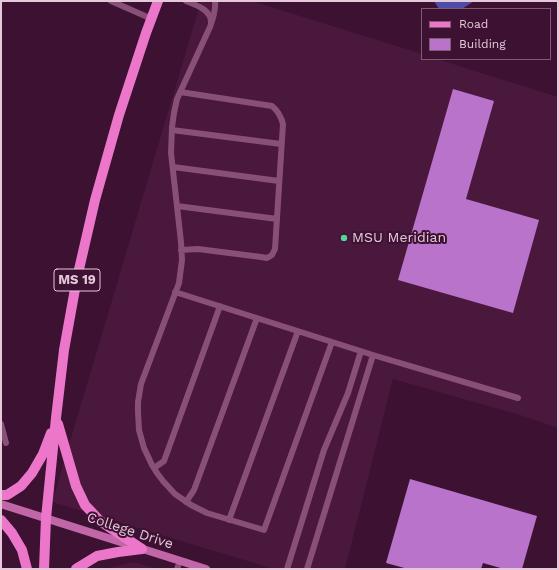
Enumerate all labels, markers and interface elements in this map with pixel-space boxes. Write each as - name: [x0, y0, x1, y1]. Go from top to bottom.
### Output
- legend: [421, 8, 551, 60]
- text: Road: [459, 17, 488, 31]
- text: Building: [459, 37, 506, 51]
- place label: MSU Meridian: [352, 230, 446, 246]
- marker: MSU Meridian: [339, 233, 349, 243]
- road number: MS 19: [54, 269, 100, 291]
- street label: College Drive: [85, 509, 175, 553]

